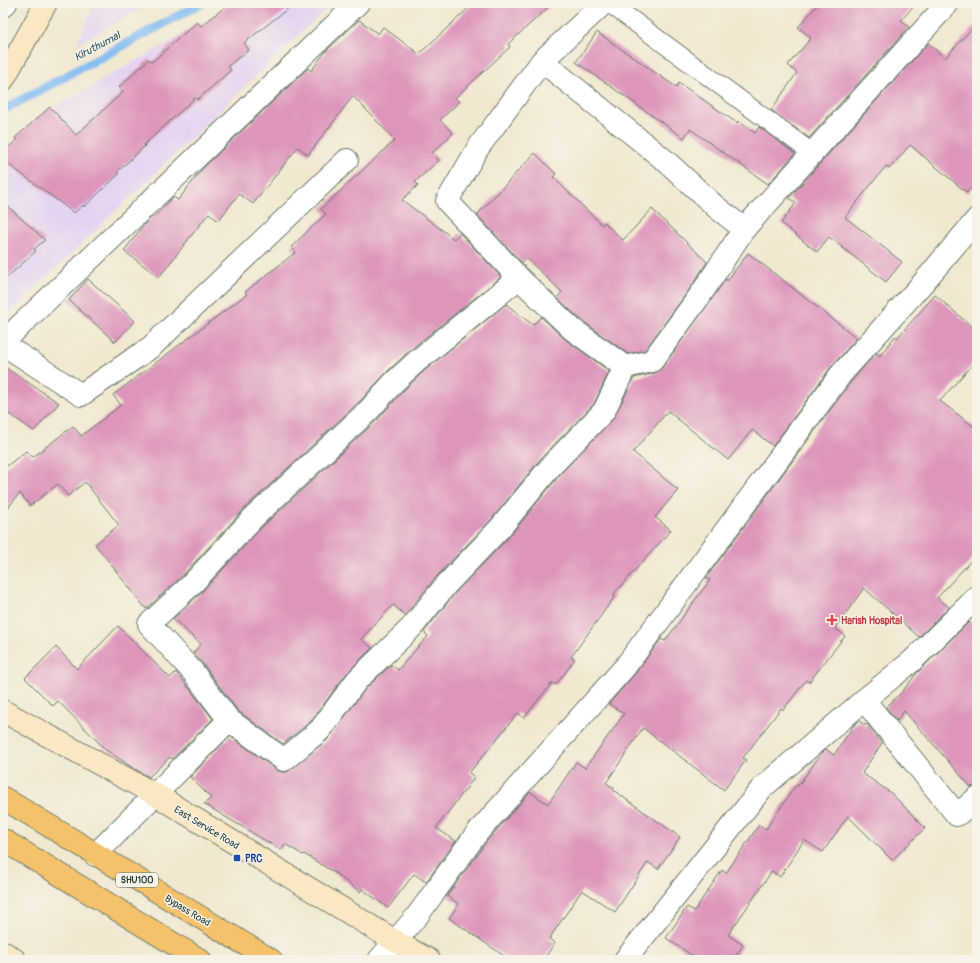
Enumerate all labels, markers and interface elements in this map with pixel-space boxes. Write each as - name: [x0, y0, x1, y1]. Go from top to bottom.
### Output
- water label: Kiruthumal: [72, 28, 124, 64]
- marker: Harish Hospital: [826, 614, 838, 626]
- place label: Harish Hospital: [841, 615, 902, 627]
- street label: East Service Road: [172, 804, 241, 852]
- marker: PRC: [232, 853, 242, 863]
- place label: PRC: [245, 853, 262, 865]
- road number: SHU100: [116, 873, 158, 887]
- street label: Bypass Road: [162, 893, 213, 929]

